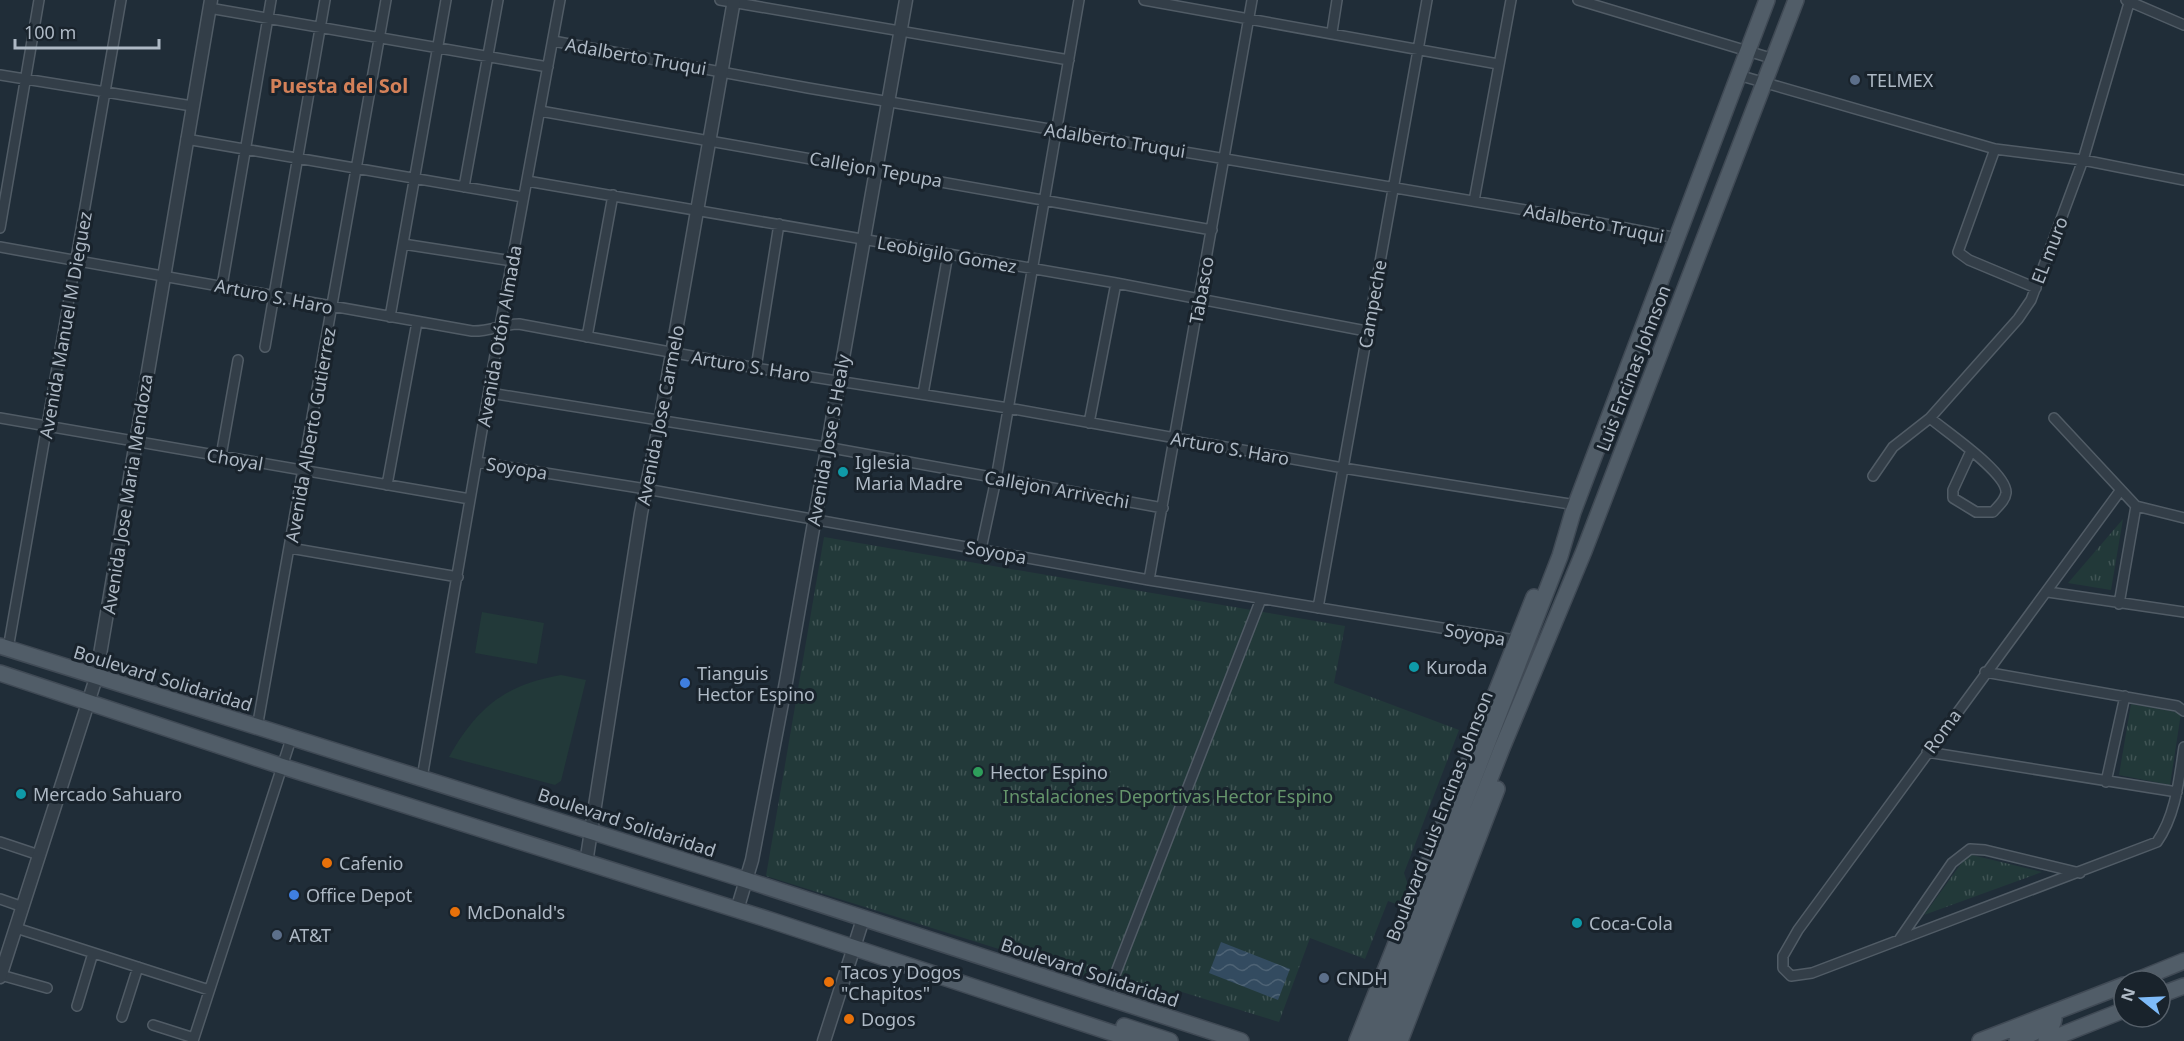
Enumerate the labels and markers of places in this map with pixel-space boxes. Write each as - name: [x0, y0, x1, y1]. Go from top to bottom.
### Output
- place label: TELMEX: [1867, 68, 1934, 92]
- marker: TELMEX: [1848, 73, 1862, 87]
- place label: Iglesia Maria Madre: [855, 450, 963, 495]
- marker: Iglesia Maria Madre: [836, 465, 850, 479]
- place label: Kuroda: [1426, 655, 1487, 679]
- marker: Kuroda: [1407, 660, 1421, 674]
- place label: Tianguis Hector Espino: [697, 661, 815, 706]
- marker: Tianguis Hector Espino: [678, 676, 692, 690]
- place label: Hector Espino: [990, 760, 1108, 784]
- marker: Hector Espino: [971, 765, 985, 779]
- place label: Mercado Sahuaro: [33, 782, 182, 806]
- marker: Mercado Sahuaro: [14, 787, 28, 801]
- place label: Cafenio: [339, 851, 403, 875]
- marker: Cafenio: [320, 856, 334, 870]
- place label: Office Depot: [306, 883, 413, 907]
- marker: Office Depot: [287, 888, 301, 902]
- place label: McDonald's: [467, 900, 565, 924]
- marker: McDonald's: [448, 905, 462, 919]
- place label: Coca-Cola: [1589, 911, 1673, 935]
- marker: Coca-Cola: [1570, 916, 1584, 930]
- place label: AT&T: [289, 923, 331, 947]
- marker: AT&T: [270, 928, 284, 942]
- place label: Tacos y Dogos "Chapitos": [841, 960, 961, 1005]
- place label: CNDH: [1336, 966, 1388, 990]
- marker: CNDH: [1317, 971, 1331, 985]
- marker: Tacos y Dogos "Chapitos": [822, 975, 836, 989]
- place label: Dogos: [861, 1007, 916, 1031]
- marker: Dogos: [842, 1012, 856, 1026]

